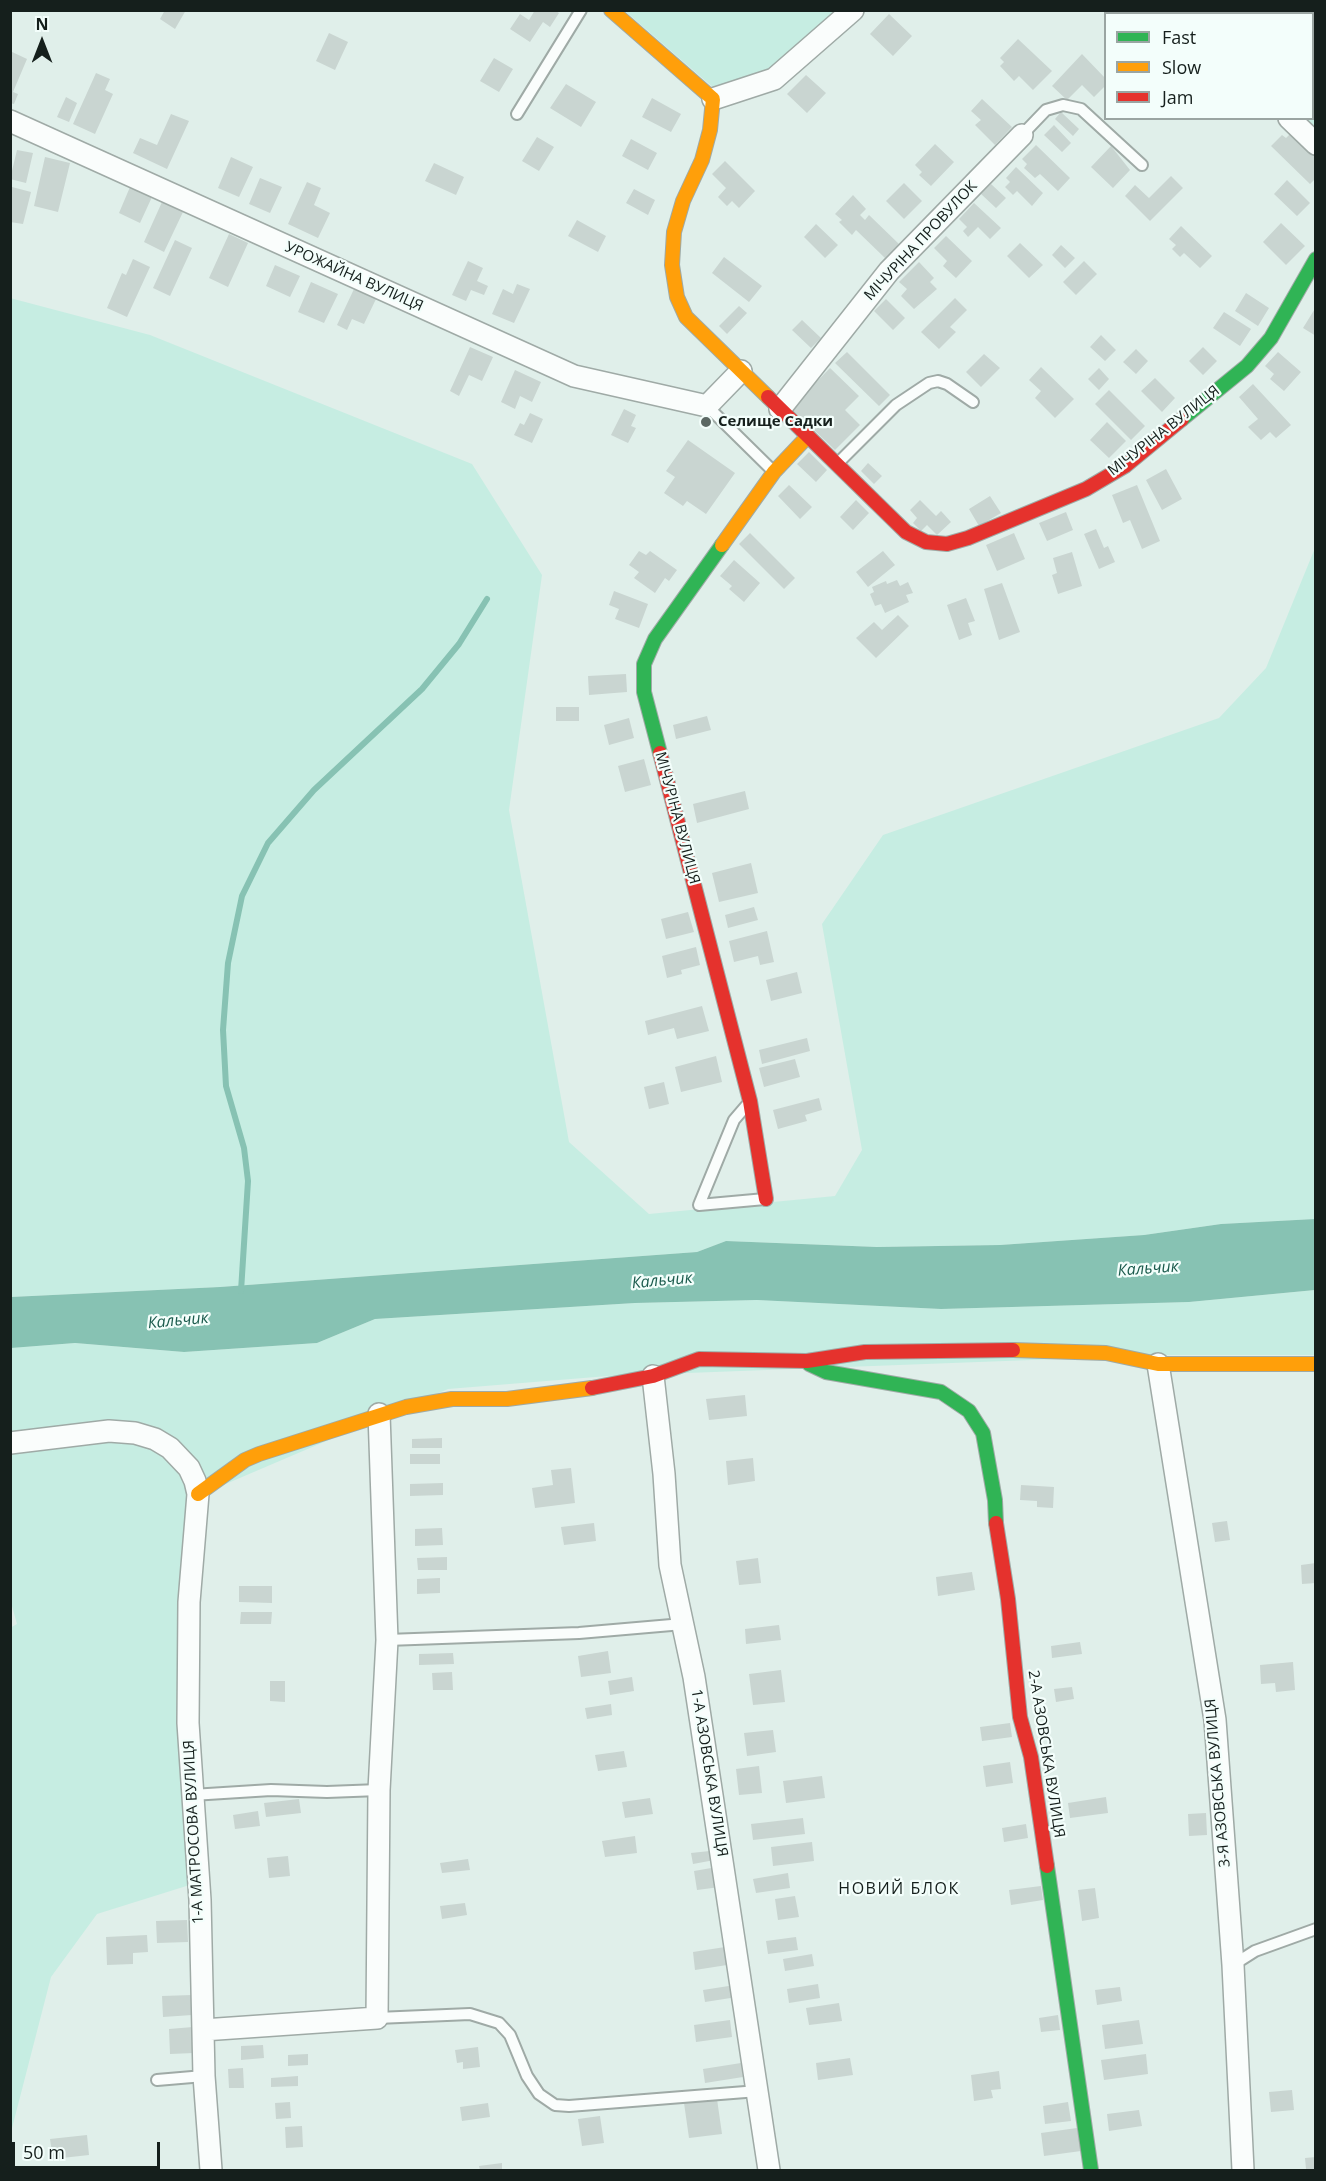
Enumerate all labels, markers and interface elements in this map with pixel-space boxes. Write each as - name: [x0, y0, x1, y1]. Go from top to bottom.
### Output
- north arrow: [12, 12, 72, 72]
- legend: [1104, 12, 1314, 120]
- text: N: [35, 13, 49, 35]
- text: Fast: [1162, 25, 1196, 49]
- text: Slow: [1162, 55, 1201, 79]
- text: Jam: [1162, 85, 1194, 109]
- street label: МІЧУРІНА ПРОВУЛОК: [861, 177, 981, 305]
- street label: УРОЖАЙНА ВУЛИЦЯ: [282, 238, 426, 316]
- street label: МІЧУРІНА ВУЛИЦЯ: [1105, 382, 1223, 480]
- place label: Селище Садки: [718, 413, 833, 431]
- marker: Селище Садки: [699, 415, 713, 429]
- street label: МІЧУРІНА ВУЛИЦЯ: [651, 750, 703, 886]
- water label: Кальчик: [1117, 1257, 1179, 1281]
- water label: Кальчик: [631, 1269, 693, 1293]
- water label: Кальчик: [147, 1309, 209, 1333]
- street label: 2-А АЗОВСЬКА ВУЛИЦЯ: [1024, 1669, 1068, 1839]
- street label: 1-А АЗОВСЬКА ВУЛИЦЯ: [687, 1688, 731, 1858]
- street label: 3-Я АЗОВСЬКА ВУЛИЦЯ: [1202, 1698, 1234, 1868]
- street label: 1-А МАТРОСОВА ВУЛИЦЯ: [180, 1739, 208, 1925]
- district label: НОВИЙ БЛОК: [838, 1879, 960, 1899]
- scale bar: [15, 2130, 164, 2168]
- text: 50 m: [23, 2140, 65, 2164]

